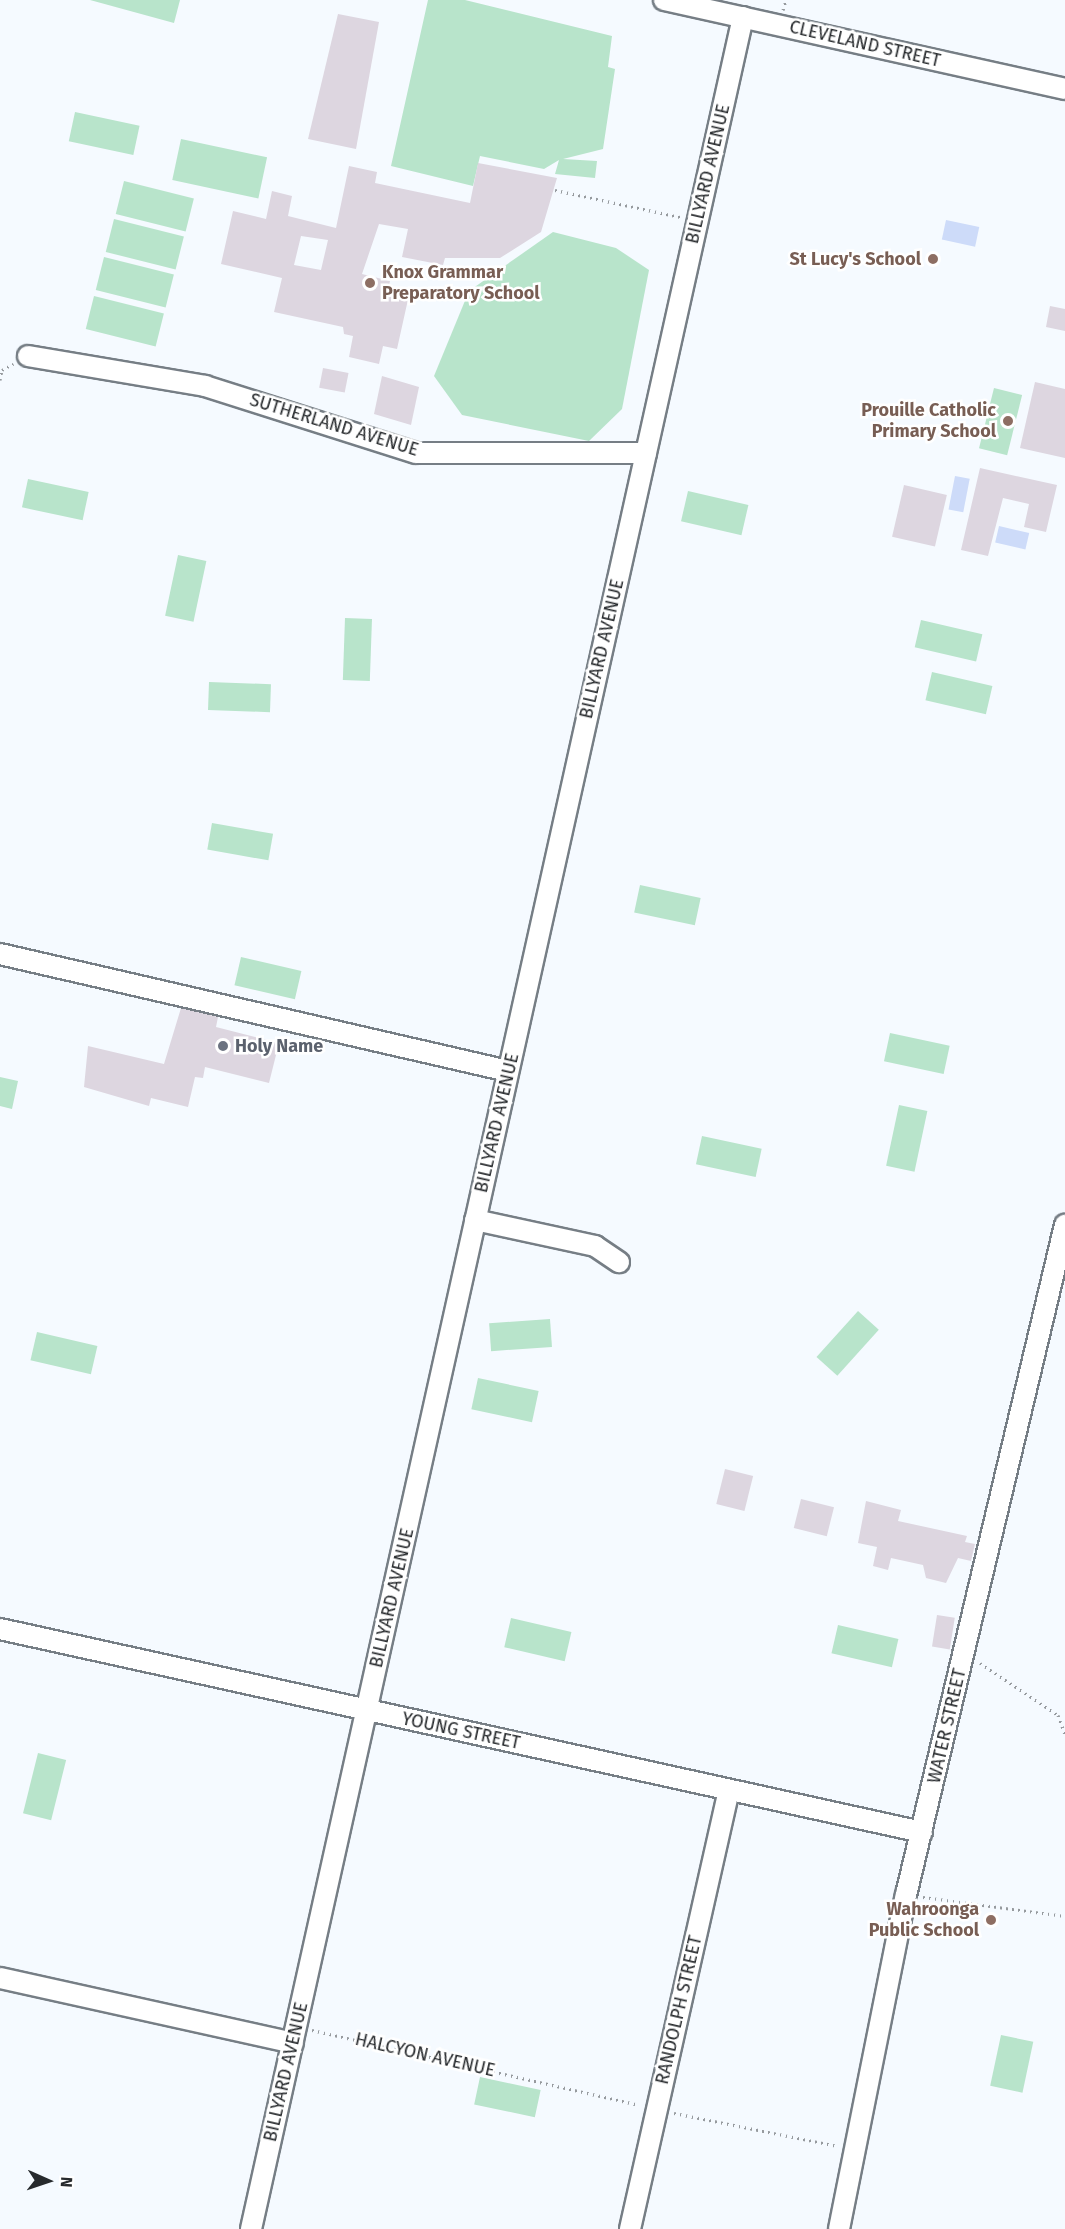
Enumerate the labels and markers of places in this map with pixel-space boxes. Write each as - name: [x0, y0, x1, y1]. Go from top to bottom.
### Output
- place label: St Lucy's School: [790, 248, 921, 270]
- marker: St Lucy's School: [926, 252, 940, 266]
- place label: Knox Grammar Preparatory School: [382, 262, 540, 304]
- marker: Knox Grammar Preparatory School: [363, 276, 377, 290]
- place label: Prouille Catholic Primary School: [861, 400, 996, 442]
- marker: Prouille Catholic Primary School: [1001, 414, 1015, 428]
- place label: Holy Name: [235, 1035, 323, 1057]
- marker: Holy Name: [216, 1039, 230, 1053]
- place label: Wahroonga Public School: [869, 1899, 979, 1942]
- marker: Wahroonga Public School: [984, 1913, 998, 1927]

